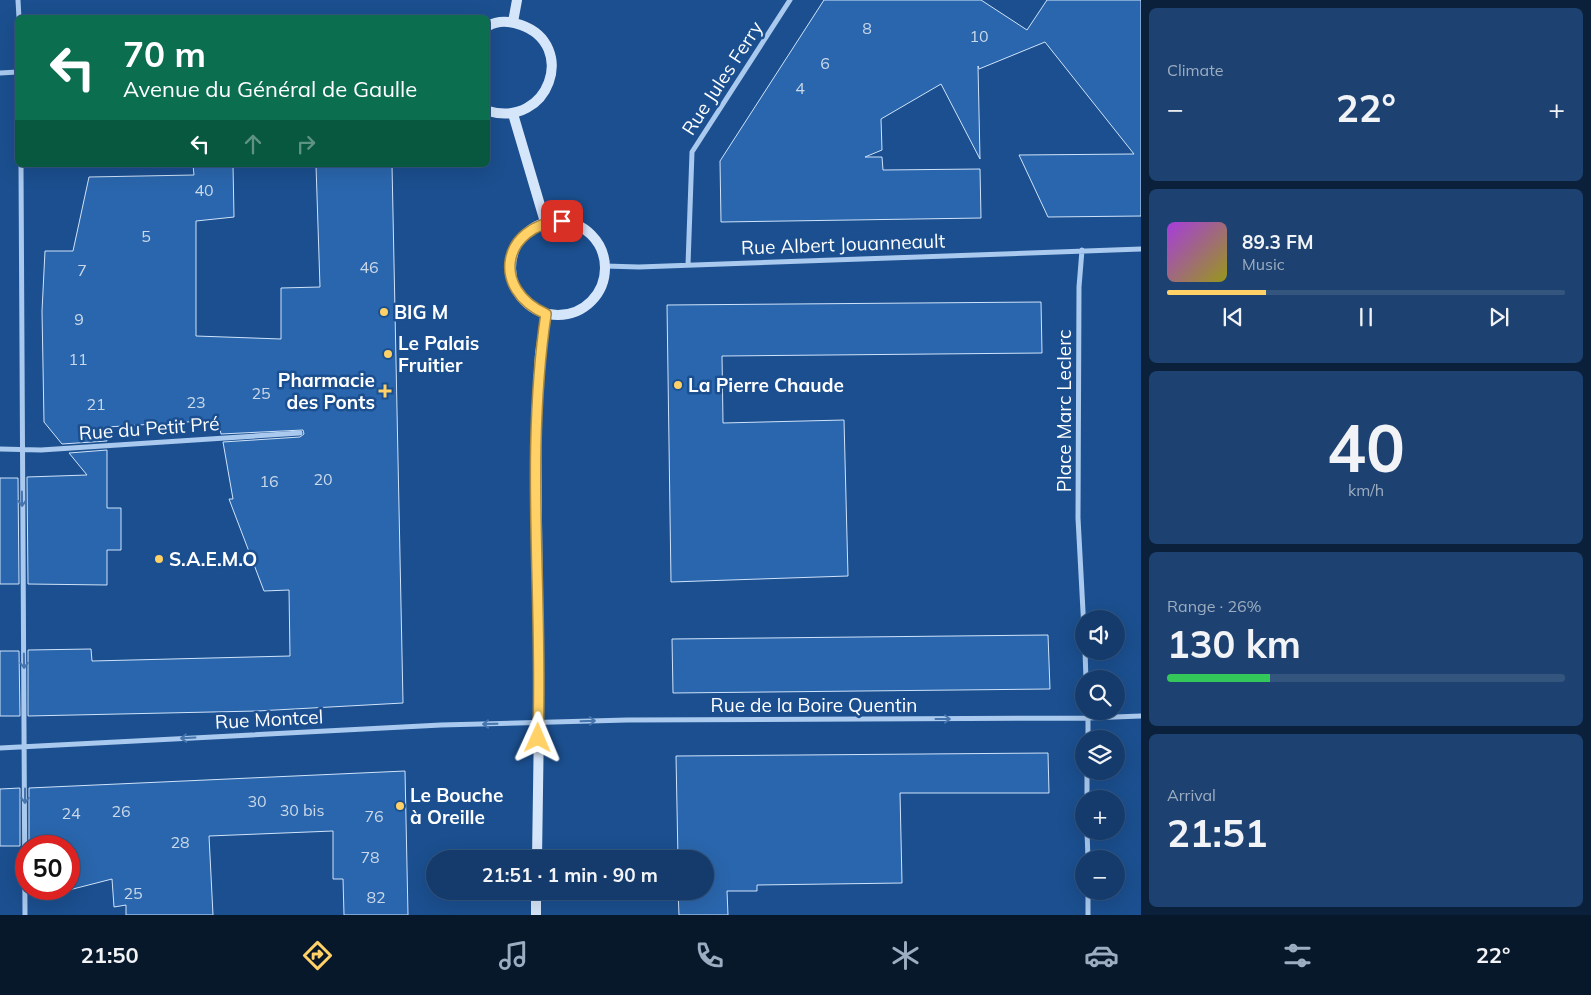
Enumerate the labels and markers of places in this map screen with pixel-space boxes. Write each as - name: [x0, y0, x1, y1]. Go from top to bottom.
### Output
- pin: [541, 200, 583, 242]
- place label: BIG M: [394, 300, 448, 324]
- marker: BIG M: [378, 306, 390, 318]
- place label: Le Palais Fruitier: [398, 331, 479, 377]
- marker: Le Palais Fruitier: [382, 348, 394, 360]
- place label: Pharmacie des Ponts: [278, 368, 375, 414]
- place label: La Pierre Chaude: [688, 373, 844, 397]
- marker: La Pierre Chaude: [672, 379, 684, 391]
- marker: Pharmacie des Ponts: [379, 385, 391, 397]
- place label: S.A.E.M.O: [169, 547, 257, 571]
- marker: S.A.E.M.O: [153, 553, 165, 565]
- place label: Le Bouche à Oreille: [410, 783, 503, 829]
- marker: Le Bouche à Oreille: [394, 800, 406, 812]

